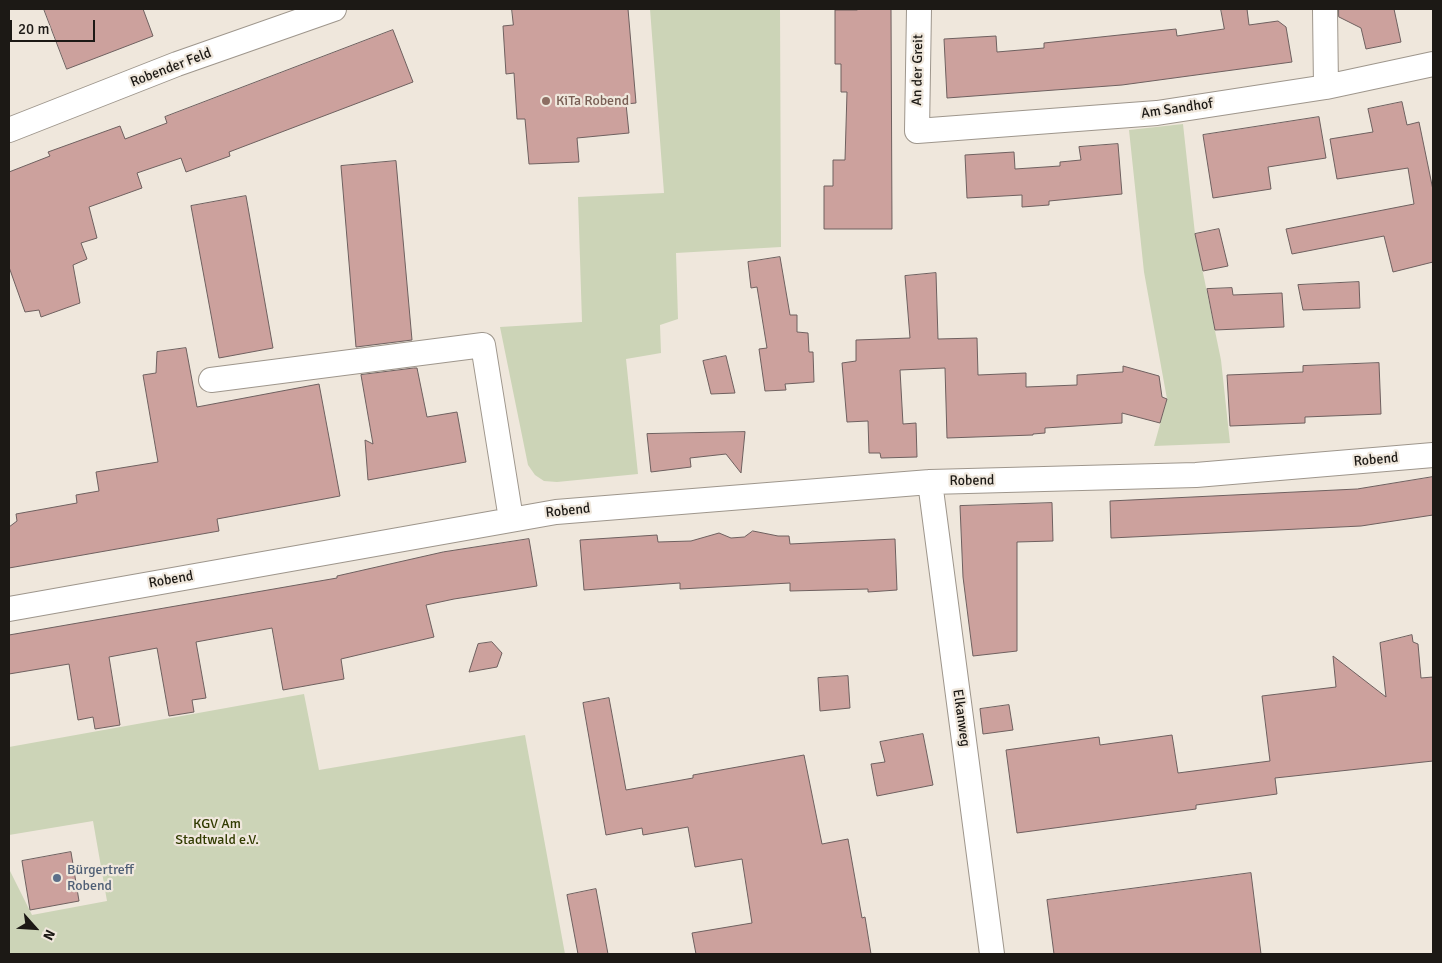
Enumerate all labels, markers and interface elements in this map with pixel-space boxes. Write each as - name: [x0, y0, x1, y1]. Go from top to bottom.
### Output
- scale bar: [12, 10, 98, 42]
- text: 20 m: [18, 20, 49, 38]
- street label: An der Greit: [909, 34, 927, 106]
- street label: Robender Feld: [128, 45, 214, 91]
- place label: KiTa Robend: [556, 93, 629, 109]
- marker: KiTa Robend: [540, 95, 552, 107]
- street label: Am Sandhof: [1140, 96, 1214, 122]
- street label: Robend: [1353, 450, 1399, 470]
- street label: Robend: [949, 472, 995, 490]
- street label: Robend: [545, 500, 591, 522]
- street label: Robend: [147, 568, 195, 592]
- street label: Elkanweg: [949, 688, 973, 748]
- park label: KGV Am Stadtwald e.V.: [175, 816, 259, 849]
- place label: Bürgertreff Robend: [67, 862, 134, 894]
- marker: Bürgertreff Robend: [51, 872, 63, 884]
- north arrow: [10, 903, 60, 953]
- text: N: [39, 927, 59, 943]

